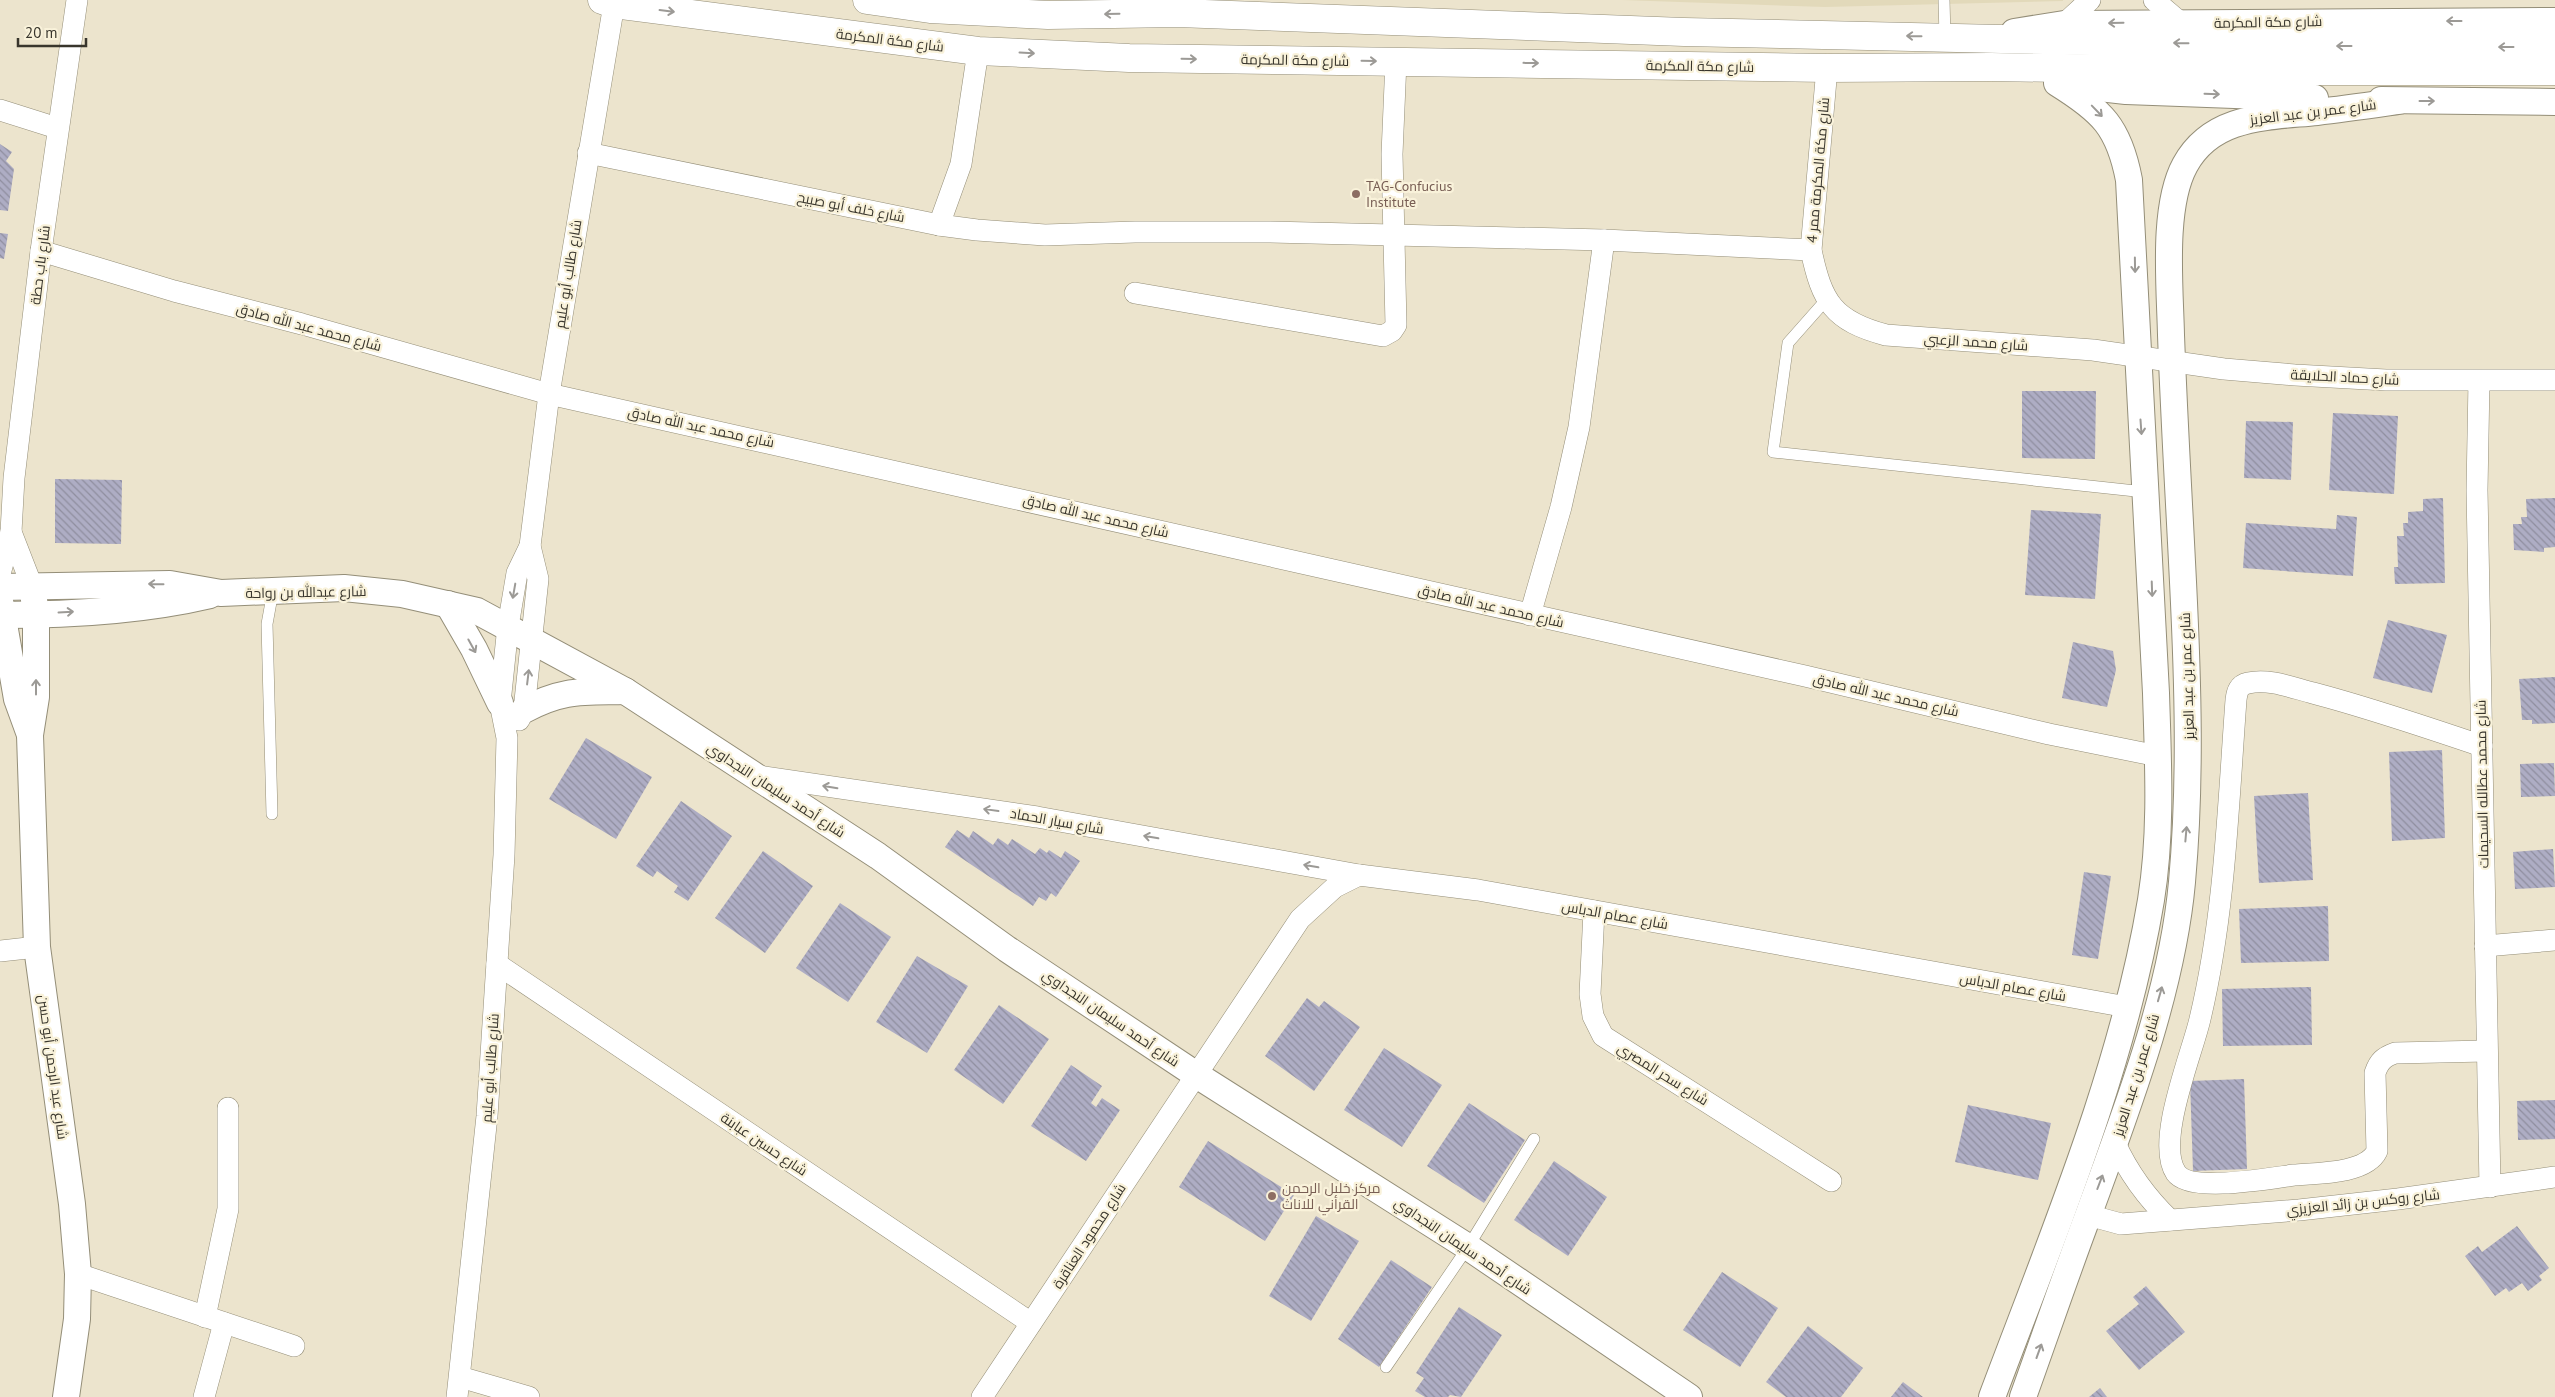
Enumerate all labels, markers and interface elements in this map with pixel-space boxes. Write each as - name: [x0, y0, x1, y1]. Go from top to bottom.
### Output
- one-way arrow: [659, 6, 675, 16]
- one-way arrow: [1104, 9, 1120, 19]
- street label: شارع مكة المكرمة: [2214, 12, 2322, 32]
- scale bar: [18, 15, 85, 47]
- one-way arrow: [2446, 16, 2462, 26]
- one-way arrow: [2109, 18, 2125, 28]
- text: 20 m: [25, 23, 58, 42]
- street label: شارع مكة المكرمة: [835, 24, 945, 56]
- one-way arrow: [1906, 32, 1922, 41]
- one-way arrow: [2174, 39, 2190, 48]
- one-way arrow: [2336, 41, 2352, 51]
- one-way arrow: [2499, 42, 2515, 52]
- one-way arrow: [1018, 49, 1034, 58]
- street label: شارع مكة المكرمة: [1241, 50, 1349, 70]
- one-way arrow: [1180, 54, 1197, 64]
- one-way arrow: [1360, 56, 1377, 66]
- street label: شارع مكة المكرمة: [1646, 56, 1754, 76]
- one-way arrow: [1523, 58, 1539, 68]
- one-way arrow: [2204, 89, 2220, 99]
- street label: شارع عمر بن عبد العزيز: [2248, 95, 2377, 129]
- street label: شارع مكة المكرمة ممر 4: [1803, 96, 1833, 244]
- one-way arrow: [2418, 96, 2434, 106]
- one-way arrow: [2091, 105, 2103, 118]
- place label: TAG-Confucius Institute: [1366, 177, 1453, 211]
- street label: شارع خلف أبو صبيح: [796, 188, 906, 226]
- marker: TAG-Confucius Institute: [1350, 188, 1362, 200]
- street label: شارع طالب أبو عليم: [551, 218, 586, 330]
- street label: شارع باب حطة: [26, 224, 54, 306]
- one-way arrow: [2130, 256, 2139, 272]
- street label: شارع محمد عبد الله صادق: [235, 299, 383, 355]
- street label: شارع محمد الزعبي: [1923, 329, 2029, 358]
- street label: شارع حماد الحلايقة: [2290, 365, 2400, 389]
- street label: شارع محمد عبد الله صادق: [626, 403, 776, 451]
- one-way arrow: [2137, 419, 2146, 435]
- street label: شارع محمد عبد الله صادق: [1021, 490, 1171, 542]
- one-way arrow: [148, 579, 164, 589]
- street label: شارع محمد عبد الله صادق: [1416, 580, 1566, 632]
- one-way arrow: [2147, 581, 2156, 597]
- street label: شارع عبدالله بن رواحة: [245, 582, 367, 602]
- one-way arrow: [509, 583, 518, 599]
- one-way arrow: [58, 608, 74, 617]
- street label: شارع عمر بن عبد العزيز: [2176, 612, 2198, 741]
- one-way arrow: [468, 639, 478, 653]
- one-way arrow: [523, 669, 533, 685]
- street label: شارع محمد عبد الله صادق: [1811, 669, 1961, 721]
- one-way arrow: [31, 679, 41, 696]
- street label: شارع محمد عطالله السحيمات: [2472, 700, 2492, 868]
- street label: شارع أحمد سليمان النجداوي: [702, 739, 849, 844]
- one-way arrow: [822, 782, 838, 792]
- street label: شارع سيار الحماد: [1009, 804, 1105, 838]
- one-way arrow: [983, 805, 999, 815]
- one-way arrow: [2181, 826, 2191, 842]
- one-way arrow: [1143, 832, 1159, 842]
- one-way arrow: [1303, 861, 1319, 871]
- street label: شارع عصام الدباس: [1560, 897, 1670, 934]
- street label: شارع أحمد سليمان النجداوي: [1037, 965, 1183, 1073]
- street label: شارع عصام الدباس: [1958, 969, 2068, 1006]
- one-way arrow: [2156, 986, 2166, 1002]
- street label: شارع عبد الرحمن أبو حسن: [34, 994, 72, 1140]
- street label: شارع عمر بن عبد العزيز: [2109, 1012, 2163, 1139]
- street label: شارع طالب أبو عليم: [477, 1013, 504, 1123]
- street label: شارع سحر المصري: [1613, 1039, 1712, 1112]
- street label: شارع حسين عبابنة: [717, 1108, 811, 1180]
- one-way arrow: [2096, 1175, 2105, 1190]
- place label: مركز خليل الرحمن القرأني للاناث: [1282, 1179, 1380, 1216]
- street label: شارع محمود العناقرة: [1048, 1180, 1130, 1292]
- street label: شارع روكس بن زائد العزيزي: [2285, 1185, 2441, 1222]
- marker: مركز خليل الرحمن القرأني للاناث: [1266, 1190, 1278, 1202]
- street label: شارع أحمد سليمان النجداوي: [1389, 1193, 1535, 1301]
- one-way arrow: [2035, 1344, 2044, 1359]

